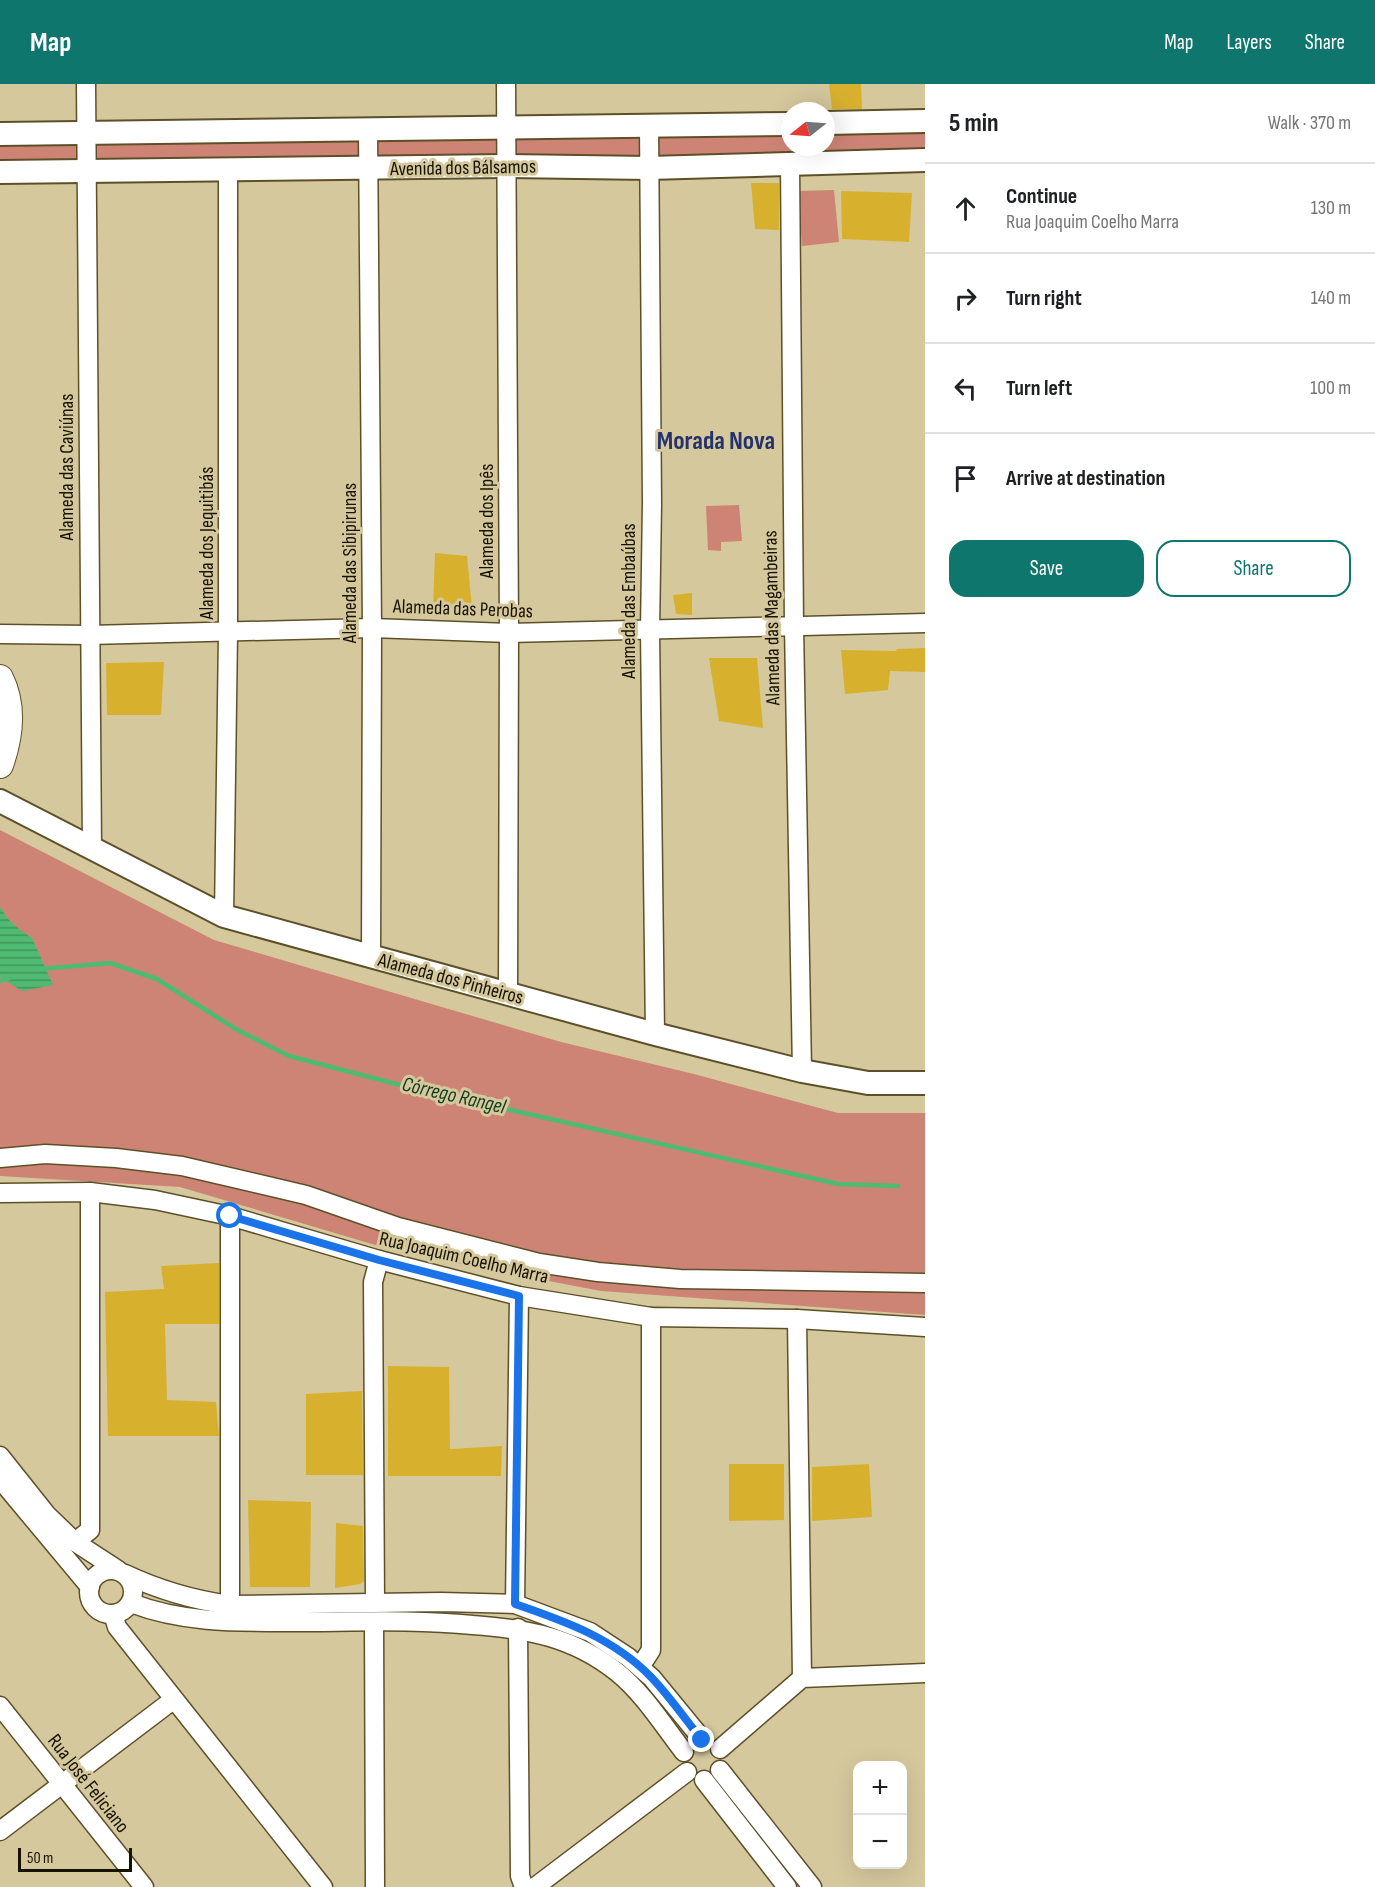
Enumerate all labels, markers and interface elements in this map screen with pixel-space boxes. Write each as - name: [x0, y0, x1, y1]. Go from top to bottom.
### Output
- text: Map: [30, 26, 71, 59]
- text: Map: [1164, 30, 1193, 55]
- text: Layers: [1226, 30, 1272, 55]
- text: Share: [1305, 30, 1345, 55]
- north arrow: [781, 102, 835, 156]
- text: 5 min: [949, 108, 999, 139]
- text: Walk · 370 m: [1268, 111, 1351, 135]
- street label: Avenida dos Bálsamos: [389, 155, 536, 181]
- text: Continue: [1006, 183, 1077, 210]
- icon: ahead: [949, 192, 982, 225]
- text: 130 m: [1311, 196, 1351, 220]
- text: Rua Joaquim Coelho Marra: [1006, 210, 1179, 234]
- icon: right: [949, 282, 982, 315]
- text: Turn right: [1006, 285, 1082, 312]
- text: 140 m: [1311, 286, 1351, 310]
- icon: left: [949, 372, 982, 405]
- text: Turn left: [1006, 375, 1072, 402]
- text: 100 m: [1310, 376, 1351, 400]
- street label: Alameda das Caviúnas: [55, 394, 79, 541]
- district label: Morada Nova: [657, 426, 775, 457]
- icon: arrive: [949, 462, 982, 495]
- street label: Alameda dos Ipês: [475, 464, 499, 579]
- text: Arrive at destination: [1006, 465, 1165, 492]
- street label: Alameda dos Jequitibás: [195, 467, 219, 620]
- street label: Alameda das Sibipirunas: [338, 483, 362, 644]
- street label: Alameda das Embaúbas: [617, 523, 641, 680]
- street label: Alameda das Magambeiras: [758, 530, 786, 707]
- button: Save: [949, 540, 1144, 597]
- button: Share: [1156, 540, 1351, 597]
- street label: Alameda das Perobas: [392, 595, 533, 623]
- street label: Alameda dos Pinheiros: [375, 948, 526, 1010]
- water label: Córrego Rangel: [400, 1071, 509, 1120]
- route start: [216, 1202, 242, 1228]
- street label: Rua Joaquim Coelho Marra: [377, 1227, 551, 1289]
- route end: [688, 1726, 714, 1752]
- street label: Rua José Feliciano: [42, 1729, 134, 1838]
- map controls: [853, 1761, 907, 1869]
- button: +: [853, 1761, 907, 1815]
- button: −: [853, 1815, 907, 1869]
- scale bar: [18, 1845, 132, 1872]
- text: 50 m: [27, 1849, 53, 1868]

